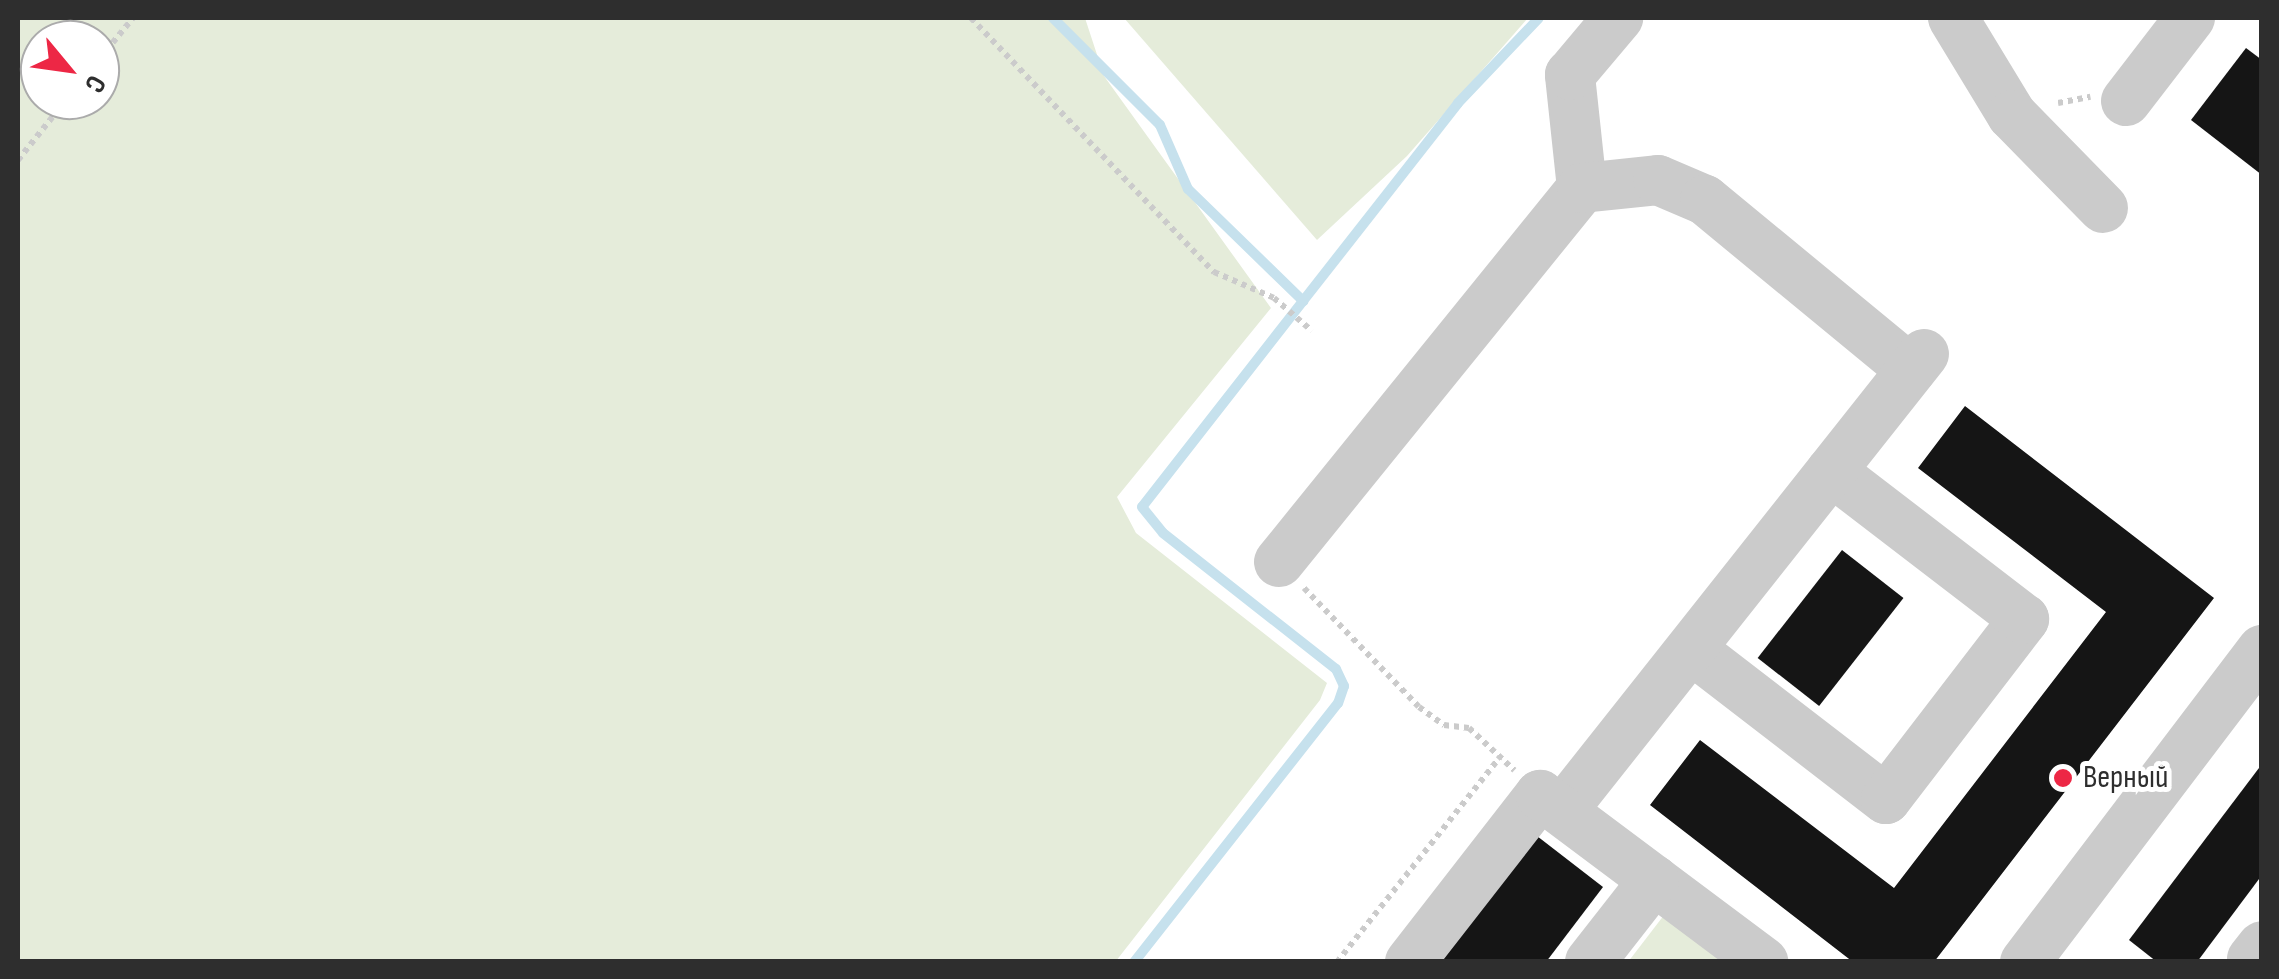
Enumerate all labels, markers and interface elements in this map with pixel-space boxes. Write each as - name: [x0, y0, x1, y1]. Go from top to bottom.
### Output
- north arrow: [20, 20, 120, 120]
- text: С: [77, 70, 113, 98]
- place label: Верный: [2083, 759, 2168, 797]
- marker: Верный: [2052, 767, 2074, 789]

